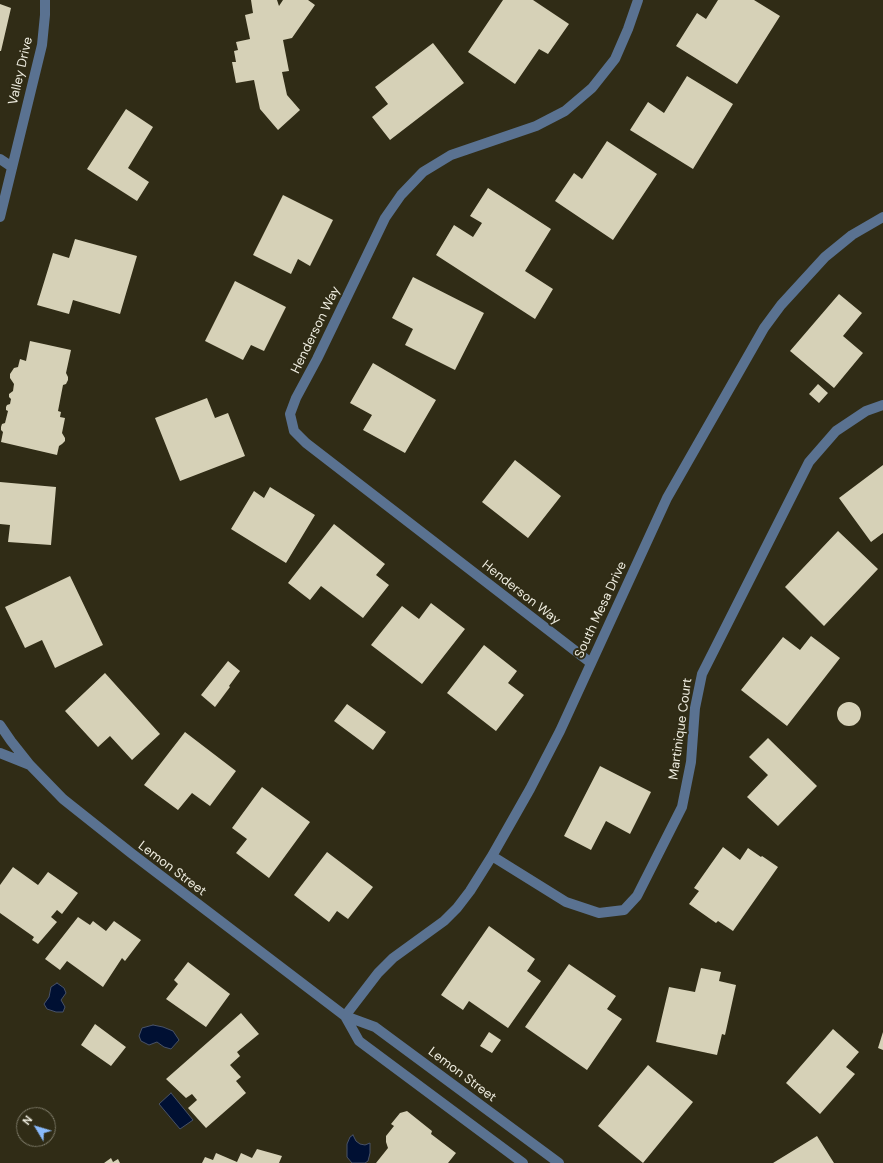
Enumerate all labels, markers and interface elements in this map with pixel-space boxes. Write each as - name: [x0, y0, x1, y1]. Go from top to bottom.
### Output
- street label: Valley Drive: [6, 35, 36, 107]
- street label: Henderson Way: [288, 284, 344, 376]
- street label: Henderson Way: [479, 558, 563, 628]
- street label: South Mesa Drive: [572, 559, 630, 661]
- street label: Martinique Court: [666, 677, 696, 781]
- street label: Lemon Street: [135, 838, 209, 900]
- street label: Lemon Street: [425, 1044, 499, 1106]
- north arrow: [16, 1107, 56, 1147]
- text: N: [19, 1113, 35, 1128]

